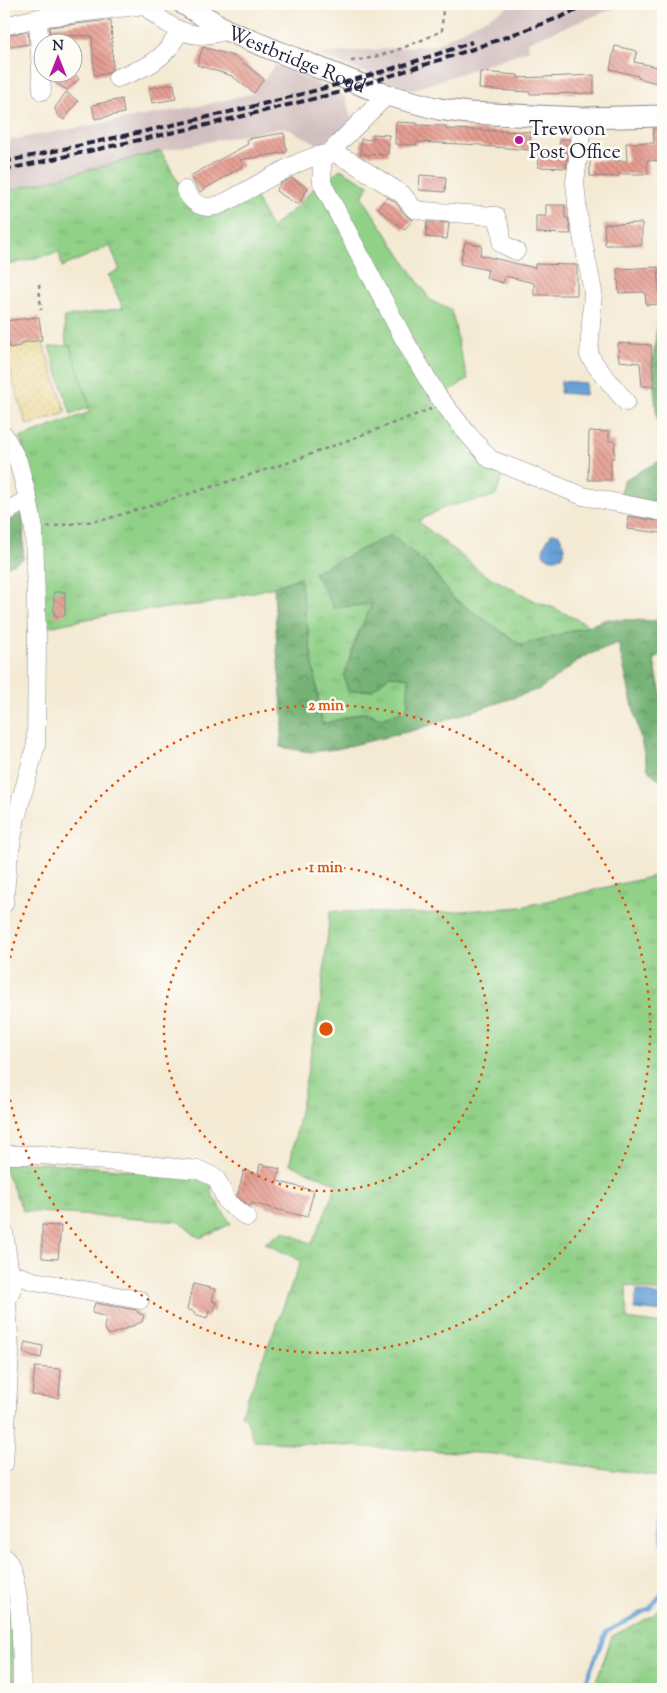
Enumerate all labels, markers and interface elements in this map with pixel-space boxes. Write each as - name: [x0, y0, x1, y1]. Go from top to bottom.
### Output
- street label: Westbridge Road: [222, 20, 370, 102]
- north arrow: [32, 32, 82, 82]
- text: N: [52, 37, 64, 57]
- place label: Trewoon Post Office: [529, 116, 621, 168]
- marker: Trewoon Post Office: [513, 134, 525, 146]
- text: 2 min: [308, 696, 344, 717]
- text: 1 min: [309, 858, 343, 879]
- centre of rings: [317, 1020, 335, 1038]

